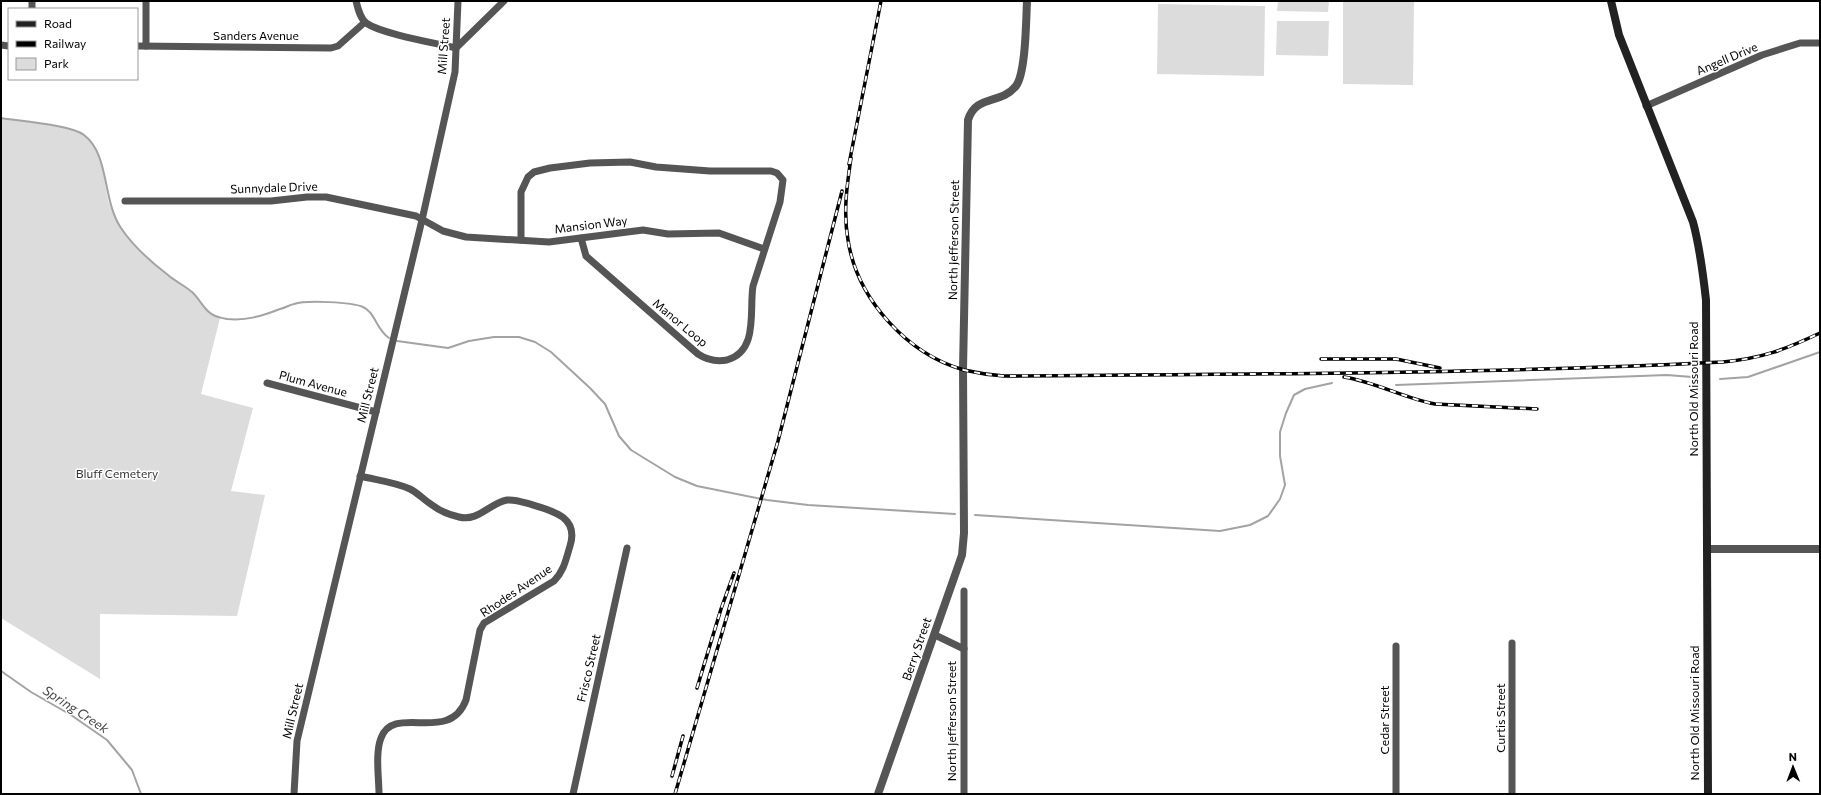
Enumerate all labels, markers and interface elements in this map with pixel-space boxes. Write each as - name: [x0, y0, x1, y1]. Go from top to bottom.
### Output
- legend: [8, 8, 138, 80]
- text: Road: [44, 16, 72, 30]
- street label: Mill Street: [434, 17, 452, 75]
- street label: Sanders Avenue: [213, 28, 299, 42]
- text: Railway: [44, 36, 86, 50]
- street label: Angell Drive: [1694, 39, 1759, 77]
- text: Park: [44, 56, 70, 70]
- street label: Sunnydale Drive: [230, 178, 318, 196]
- street label: North Jefferson Street: [945, 180, 962, 300]
- street label: Mansion Way: [554, 213, 628, 235]
- street label: Manor Loop: [650, 295, 711, 349]
- street label: North Old Missouri Road: [1686, 322, 1700, 456]
- street label: Mill Street: [353, 365, 381, 424]
- street label: Plum Avenue: [278, 367, 349, 399]
- park label: Bluff Cemetery: [76, 466, 158, 480]
- street label: Rhodes Avenue: [477, 561, 554, 619]
- street label: Berry Street: [899, 615, 933, 682]
- street label: Frisco Street: [573, 632, 603, 703]
- street label: North Old Missouri Road: [1687, 646, 1701, 780]
- street label: North Jefferson Street: [944, 661, 959, 781]
- street label: Mill Street: [279, 681, 305, 740]
- water label: Spring Creek: [40, 682, 113, 737]
- street label: Curtis Street: [1493, 683, 1507, 753]
- street label: Cedar Street: [1377, 686, 1391, 754]
- north arrow: [1773, 747, 1813, 787]
- text: N: [1789, 750, 1797, 763]

